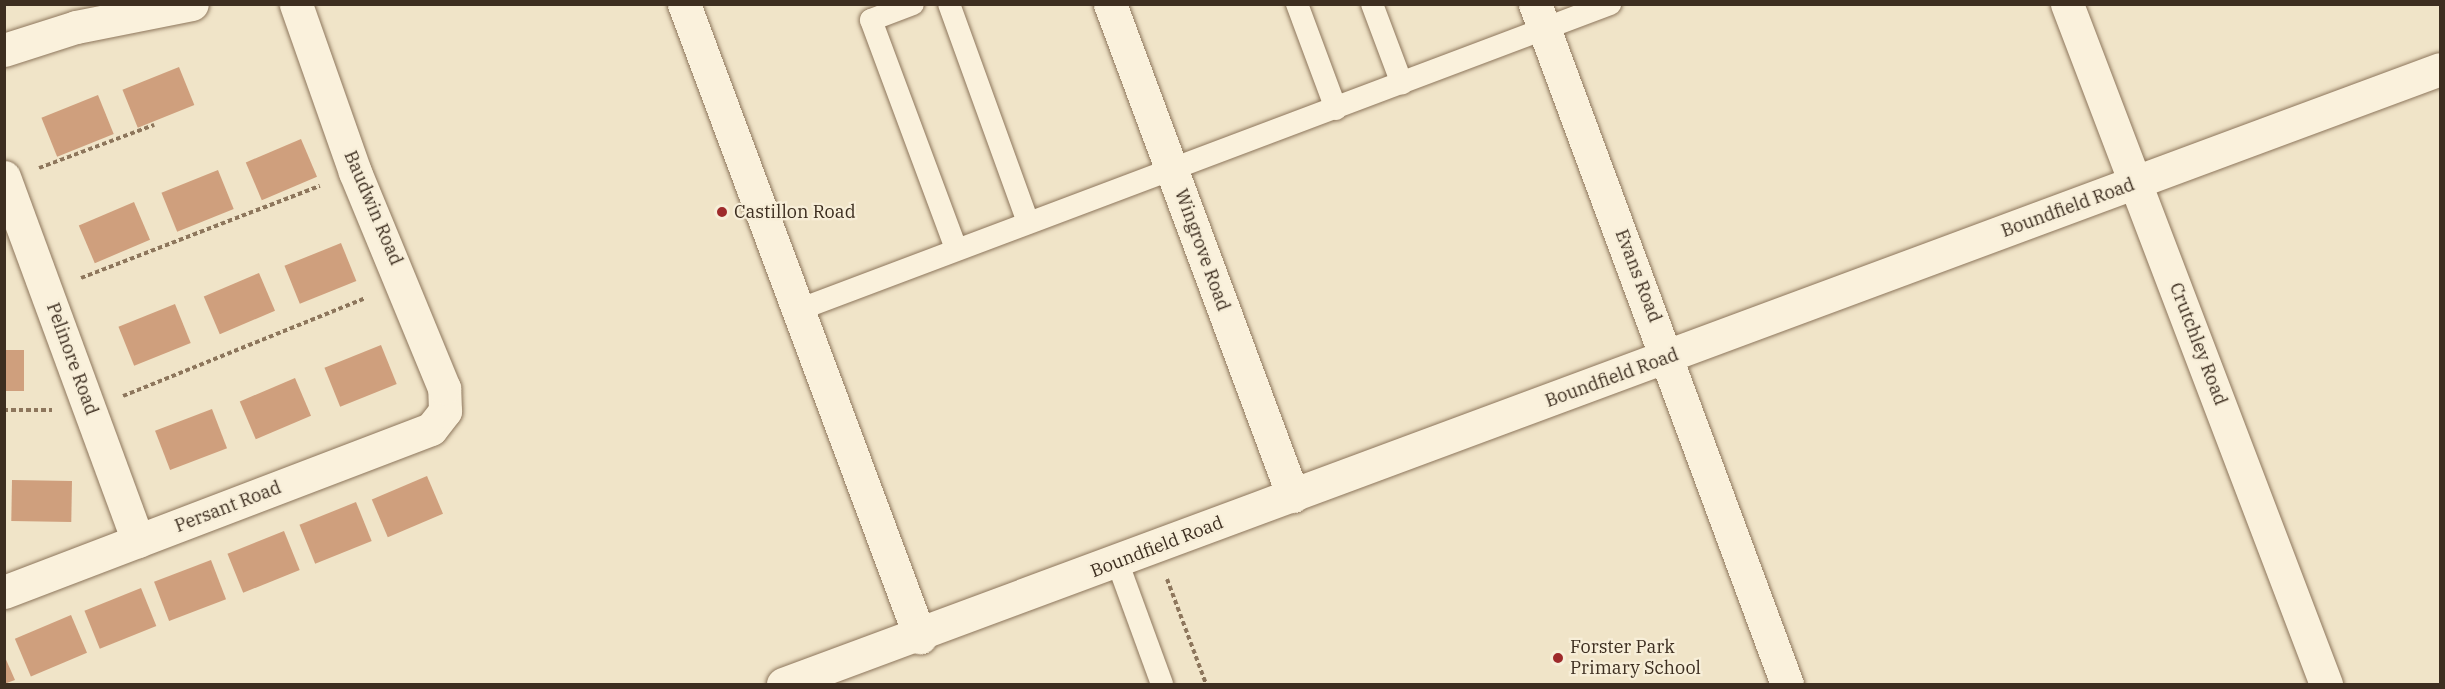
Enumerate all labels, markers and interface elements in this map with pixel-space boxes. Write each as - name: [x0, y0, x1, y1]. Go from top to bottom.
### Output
- street label: Baudwin Road: [339, 148, 407, 268]
- street label: Boundfield Road: [1998, 174, 2138, 242]
- street label: Wingrove Road: [1170, 186, 1234, 314]
- place label: Castillon Road: [734, 201, 856, 223]
- marker: Castillon Road: [715, 205, 729, 219]
- street label: Evans Road: [1610, 226, 1666, 326]
- street label: Crutchley Road: [2165, 280, 2231, 408]
- street label: Pelinore Road: [42, 300, 102, 418]
- street label: Boundfield Road: [1542, 344, 1682, 412]
- street label: Persant Road: [172, 477, 284, 537]
- street label: Boundfield Road: [1088, 512, 1226, 582]
- place label: Forster Park Primary School: [1570, 637, 1701, 680]
- marker: Forster Park Primary School: [1551, 651, 1565, 665]

